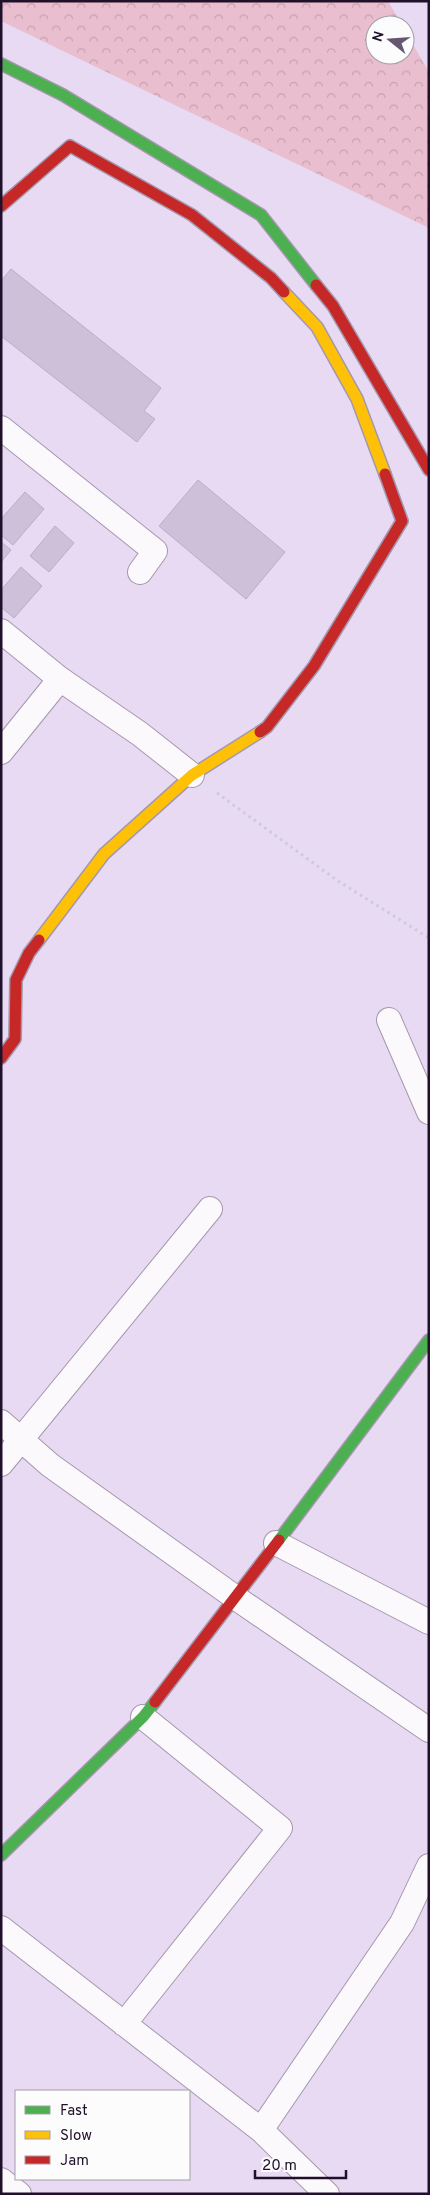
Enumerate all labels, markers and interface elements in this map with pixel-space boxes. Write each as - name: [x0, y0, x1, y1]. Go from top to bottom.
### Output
- north arrow: [365, 15, 415, 65]
- text: N: [369, 29, 389, 44]
- legend: [15, 2090, 190, 2180]
- text: Fast: [60, 2102, 88, 2121]
- text: Slow: [60, 2127, 92, 2146]
- scale bar: [255, 2148, 346, 2180]
- text: Jam: [60, 2152, 89, 2171]
- text: 20 m: [262, 2157, 297, 2176]

